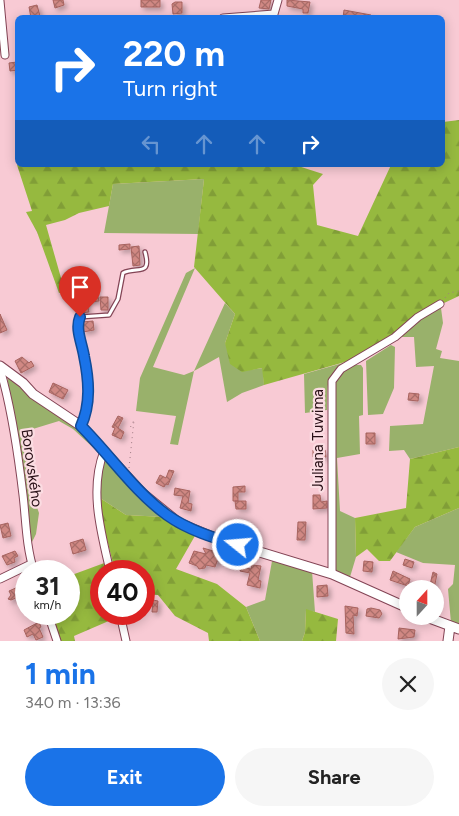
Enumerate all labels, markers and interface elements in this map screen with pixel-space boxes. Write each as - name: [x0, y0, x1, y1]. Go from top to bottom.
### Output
- text: 220 m: [123, 33, 225, 75]
- icon: right: [40, 35, 105, 100]
- text: Turn right: [123, 75, 218, 102]
- icon: left: [137, 130, 165, 158]
- icon: ahead: [190, 130, 218, 158]
- icon: ahead: [243, 130, 271, 158]
- icon: right: [296, 130, 324, 158]
- pin: [59, 266, 101, 317]
- icon: arrive: [66, 273, 94, 301]
- street label: Juliana Tuwima: [309, 389, 327, 491]
- street label: Borovského: [18, 428, 46, 508]
- position arrow: [211, 518, 263, 570]
- speed limit sign: 40: [90, 560, 155, 625]
- text: 31: [35, 571, 60, 601]
- north arrow: [399, 580, 444, 625]
- map controls: [399, 580, 444, 625]
- text: km/h: [34, 598, 61, 612]
- text: 1 min: [25, 655, 96, 692]
- button: close: [382, 658, 434, 710]
- text: 340 m · 13:36: [25, 693, 121, 712]
- button: Exit: [25, 748, 225, 806]
- button: Share: [235, 748, 434, 806]

